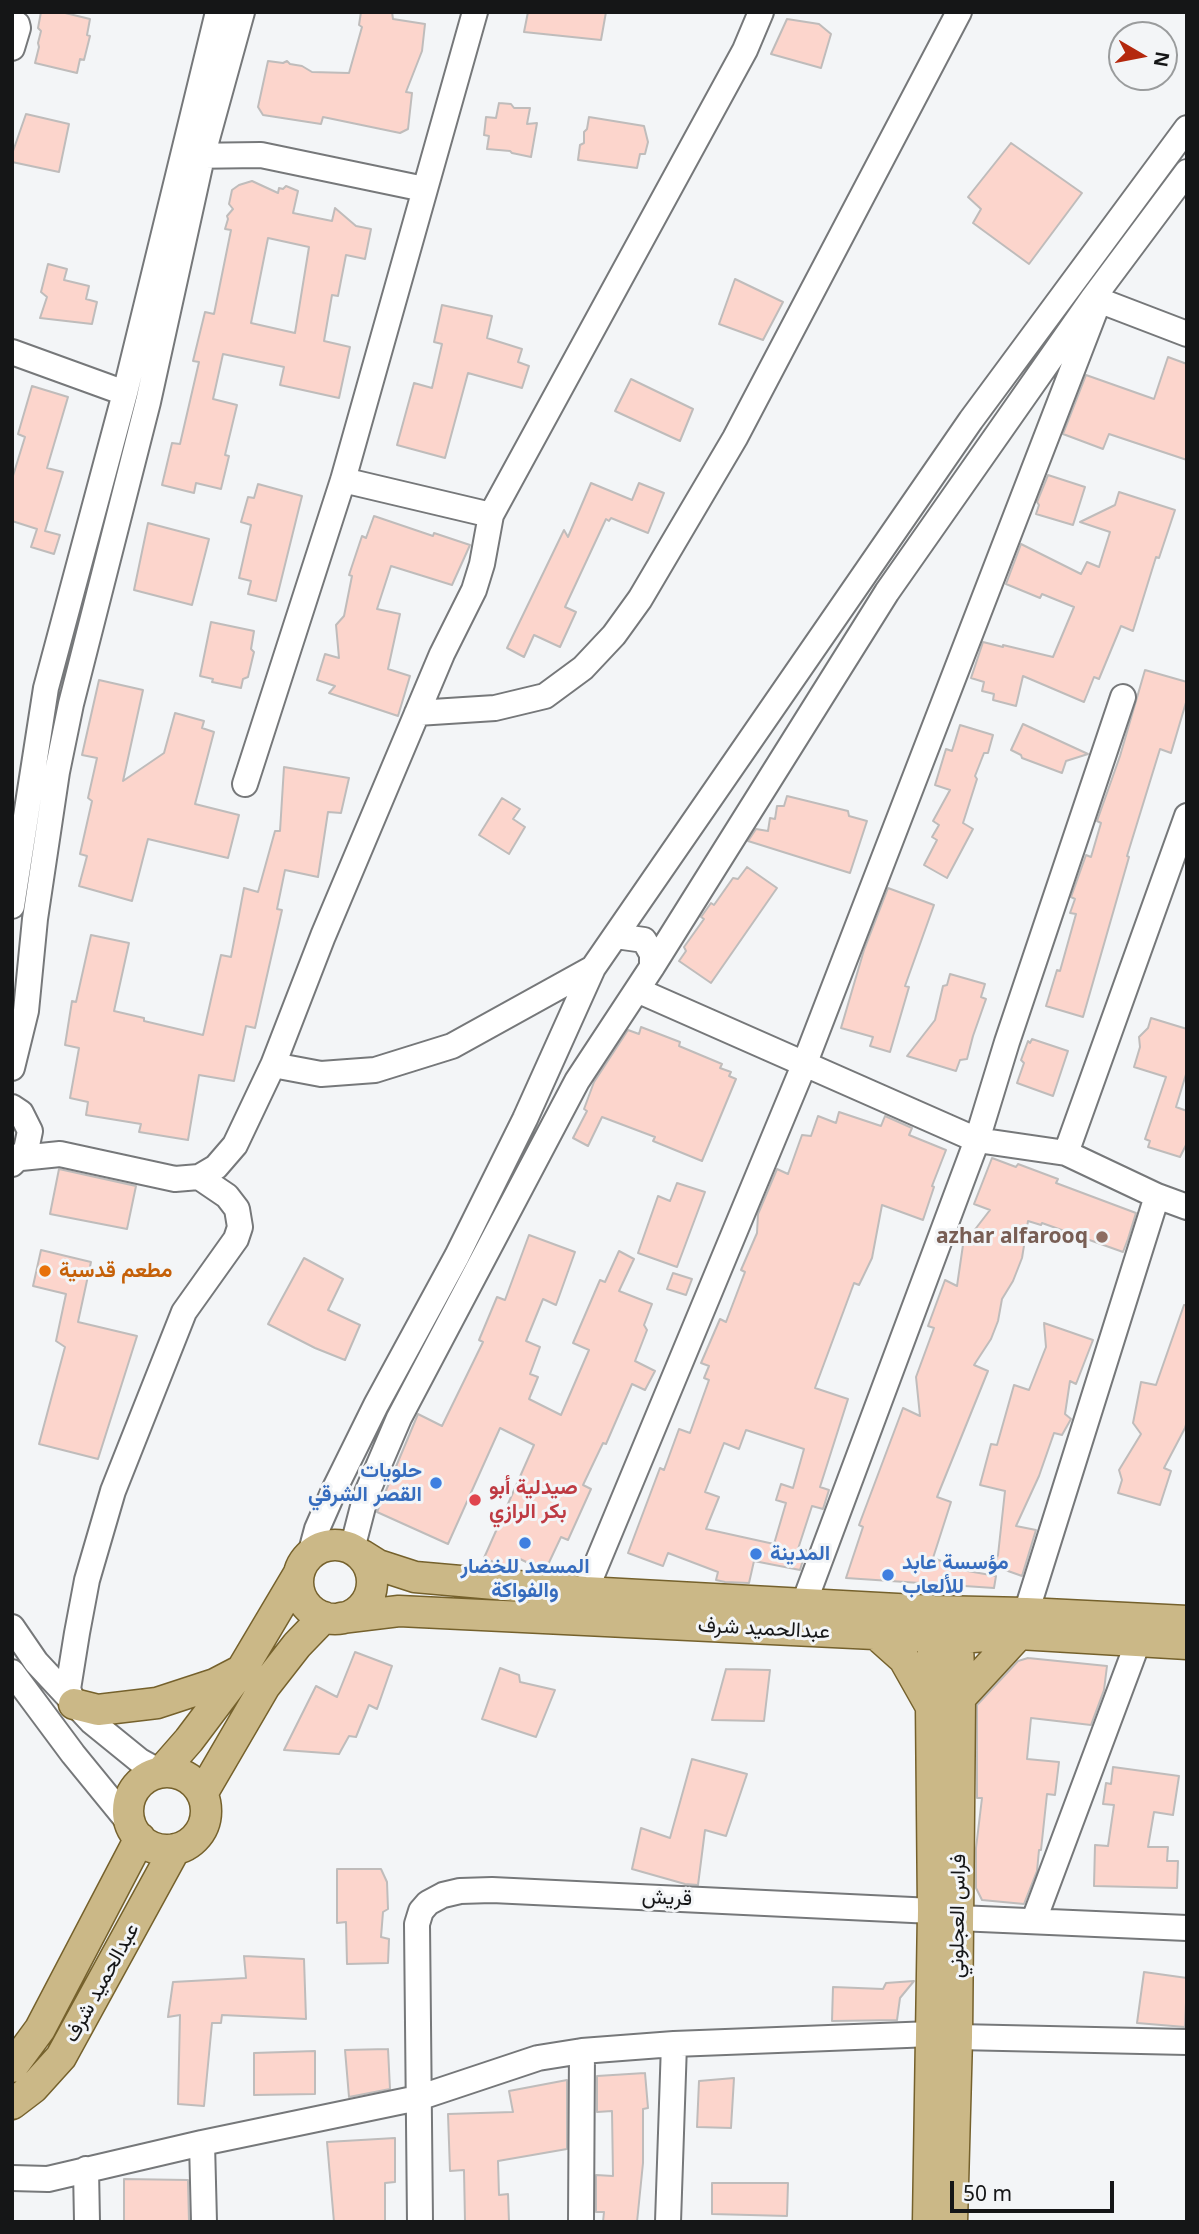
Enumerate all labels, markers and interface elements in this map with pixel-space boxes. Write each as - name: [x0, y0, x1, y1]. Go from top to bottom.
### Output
- north arrow: [1108, 21, 1178, 91]
- text: N: [1148, 49, 1176, 69]
- place label: azhar alfarooq: [936, 1224, 1088, 1250]
- marker: azhar alfarooq: [1094, 1229, 1110, 1245]
- place label: مطعم قدسية: [59, 1258, 172, 1284]
- marker: مطعم قدسية: [37, 1263, 53, 1279]
- place label: حلويات القصر الشرقي: [308, 1458, 422, 1508]
- marker: حلويات القصر الشرقي: [428, 1475, 444, 1491]
- place label: صيدلية أبو بكر الرازي: [489, 1475, 578, 1525]
- marker: صيدلية أبو بكر الرازي: [467, 1492, 483, 1508]
- marker: المسعد للخضار والفواكة: [517, 1535, 533, 1551]
- place label: المدينة: [770, 1541, 830, 1567]
- marker: المدينة: [748, 1546, 764, 1562]
- place label: مؤسسة عابد للألعاب: [902, 1550, 1009, 1600]
- place label: المسعد للخضار والفواكة: [460, 1554, 590, 1604]
- marker: مؤسسة عابد للألعاب: [880, 1567, 896, 1583]
- street label: عبدالحميد شرف: [697, 1613, 831, 1645]
- street label: فراس العجلوني: [944, 1854, 972, 1978]
- street label: قريش: [641, 1884, 693, 1912]
- street label: عبدالحميد شرف: [59, 1919, 145, 2047]
- scale bar: [954, 2168, 1118, 2212]
- text: 50 m: [963, 2179, 1012, 2207]

